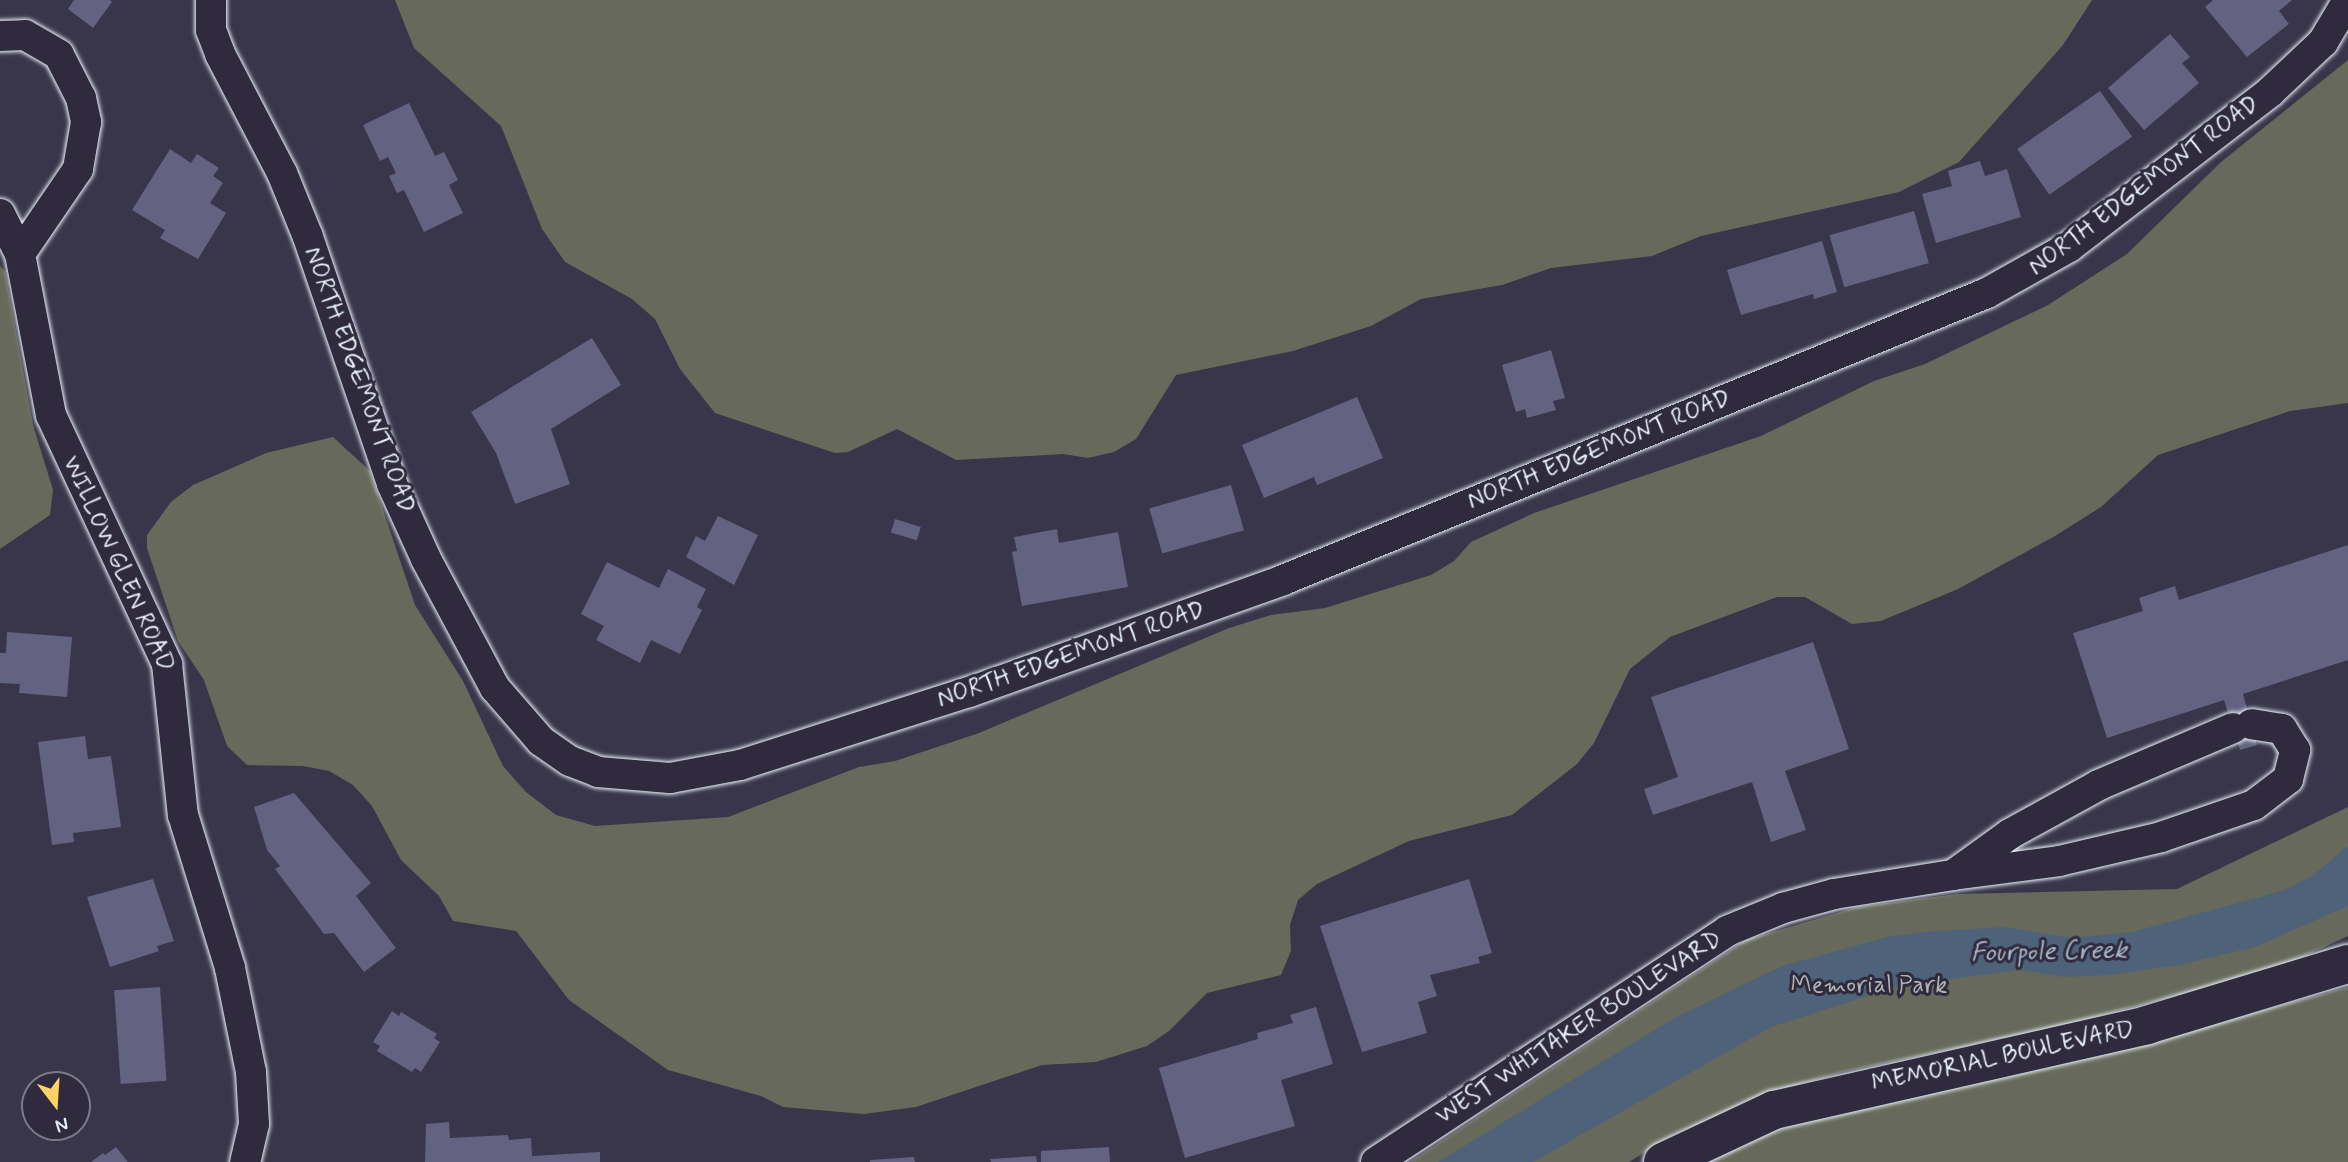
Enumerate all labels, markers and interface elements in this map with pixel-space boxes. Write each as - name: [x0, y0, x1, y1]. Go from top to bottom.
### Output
- street label: NORTH EDGEMONT ROAD: [2024, 90, 2264, 282]
- street label: NORTH EDGEMONT ROAD: [298, 244, 420, 516]
- street label: NORTH EDGEMONT ROAD: [1464, 384, 1734, 516]
- street label: WILLOW GLEN ROAD: [56, 453, 180, 675]
- street label: NORTH EDGEMONT ROAD: [934, 596, 1208, 714]
- street label: WEST WHITAKER BOULEVARD: [1432, 926, 1726, 1130]
- water label: Fourpole Creek: [1970, 936, 2128, 970]
- park label: Memorial Park: [1791, 972, 1947, 1000]
- street label: MEMORIAL BOULEVARD: [1869, 1015, 2137, 1099]
- north arrow: [21, 1071, 91, 1141]
- text: N: [52, 1111, 71, 1138]

